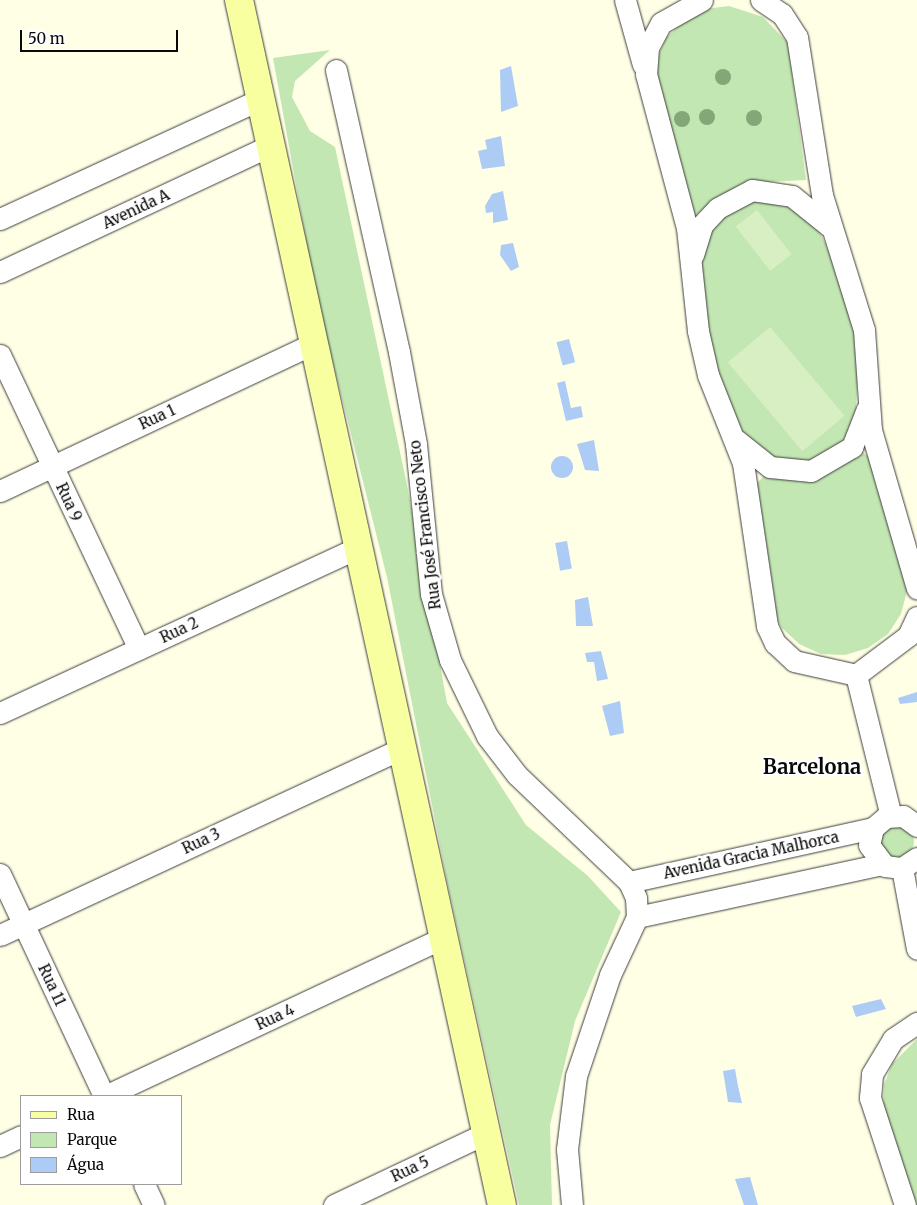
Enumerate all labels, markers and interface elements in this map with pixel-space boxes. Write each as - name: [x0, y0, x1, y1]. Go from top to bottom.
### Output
- scale bar: [22, 20, 180, 52]
- text: 50 m: [28, 29, 65, 48]
- street label: Avenida A: [100, 186, 172, 232]
- street label: Rua 1: [136, 401, 178, 433]
- street label: Rua José Francisco Neto: [406, 439, 444, 611]
- street label: Rua 9: [52, 480, 86, 524]
- street label: Rua 2: [157, 613, 201, 647]
- district label: Barcelona: [763, 754, 861, 778]
- street label: Rua 3: [179, 824, 223, 858]
- street label: Avenida Gracia Malhorca: [662, 828, 840, 882]
- street label: Rua 11: [34, 961, 70, 1009]
- street label: Rua 4: [253, 1000, 297, 1034]
- legend: [20, 1095, 182, 1185]
- text: Rua: [67, 1105, 95, 1124]
- text: Parque: [67, 1130, 117, 1149]
- street label: Rua 5: [388, 1152, 432, 1186]
- text: Água: [67, 1155, 104, 1174]

